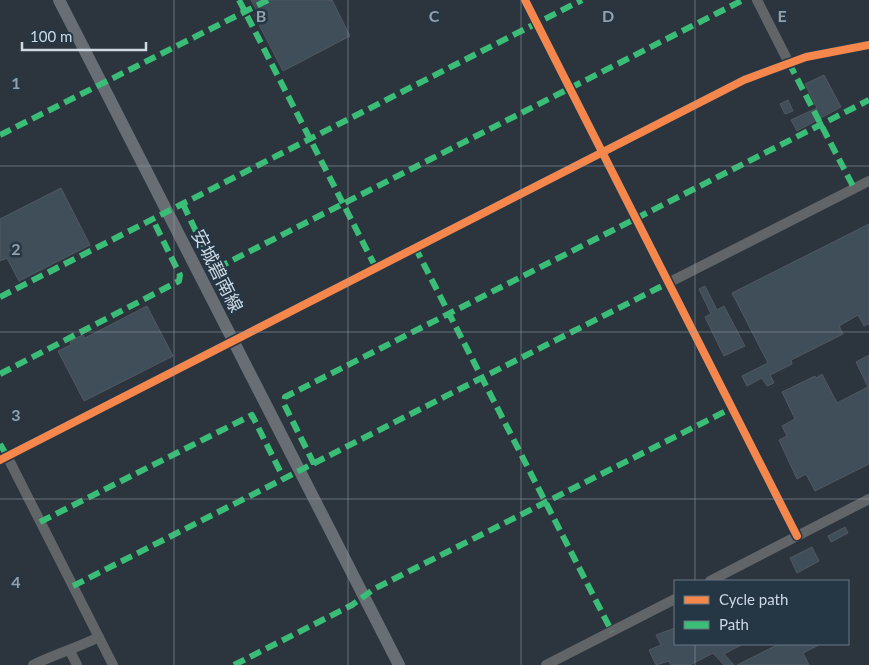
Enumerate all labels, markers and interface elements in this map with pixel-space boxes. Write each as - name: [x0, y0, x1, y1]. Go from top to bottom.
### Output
- text: B: [256, 6, 266, 25]
- text: C: [429, 6, 440, 25]
- text: D: [602, 6, 614, 25]
- text: E: [777, 6, 787, 25]
- scale bar: [22, 20, 146, 52]
- text: 100 m: [30, 27, 72, 45]
- text: 1: [11, 73, 21, 92]
- street label: 安城碧南線: [188, 225, 248, 316]
- text: 2: [11, 239, 21, 258]
- text: 3: [11, 405, 21, 424]
- text: 4: [11, 572, 21, 591]
- legend: [674, 580, 849, 645]
- text: Cycle path: [719, 590, 788, 608]
- text: Path: [719, 615, 749, 633]

